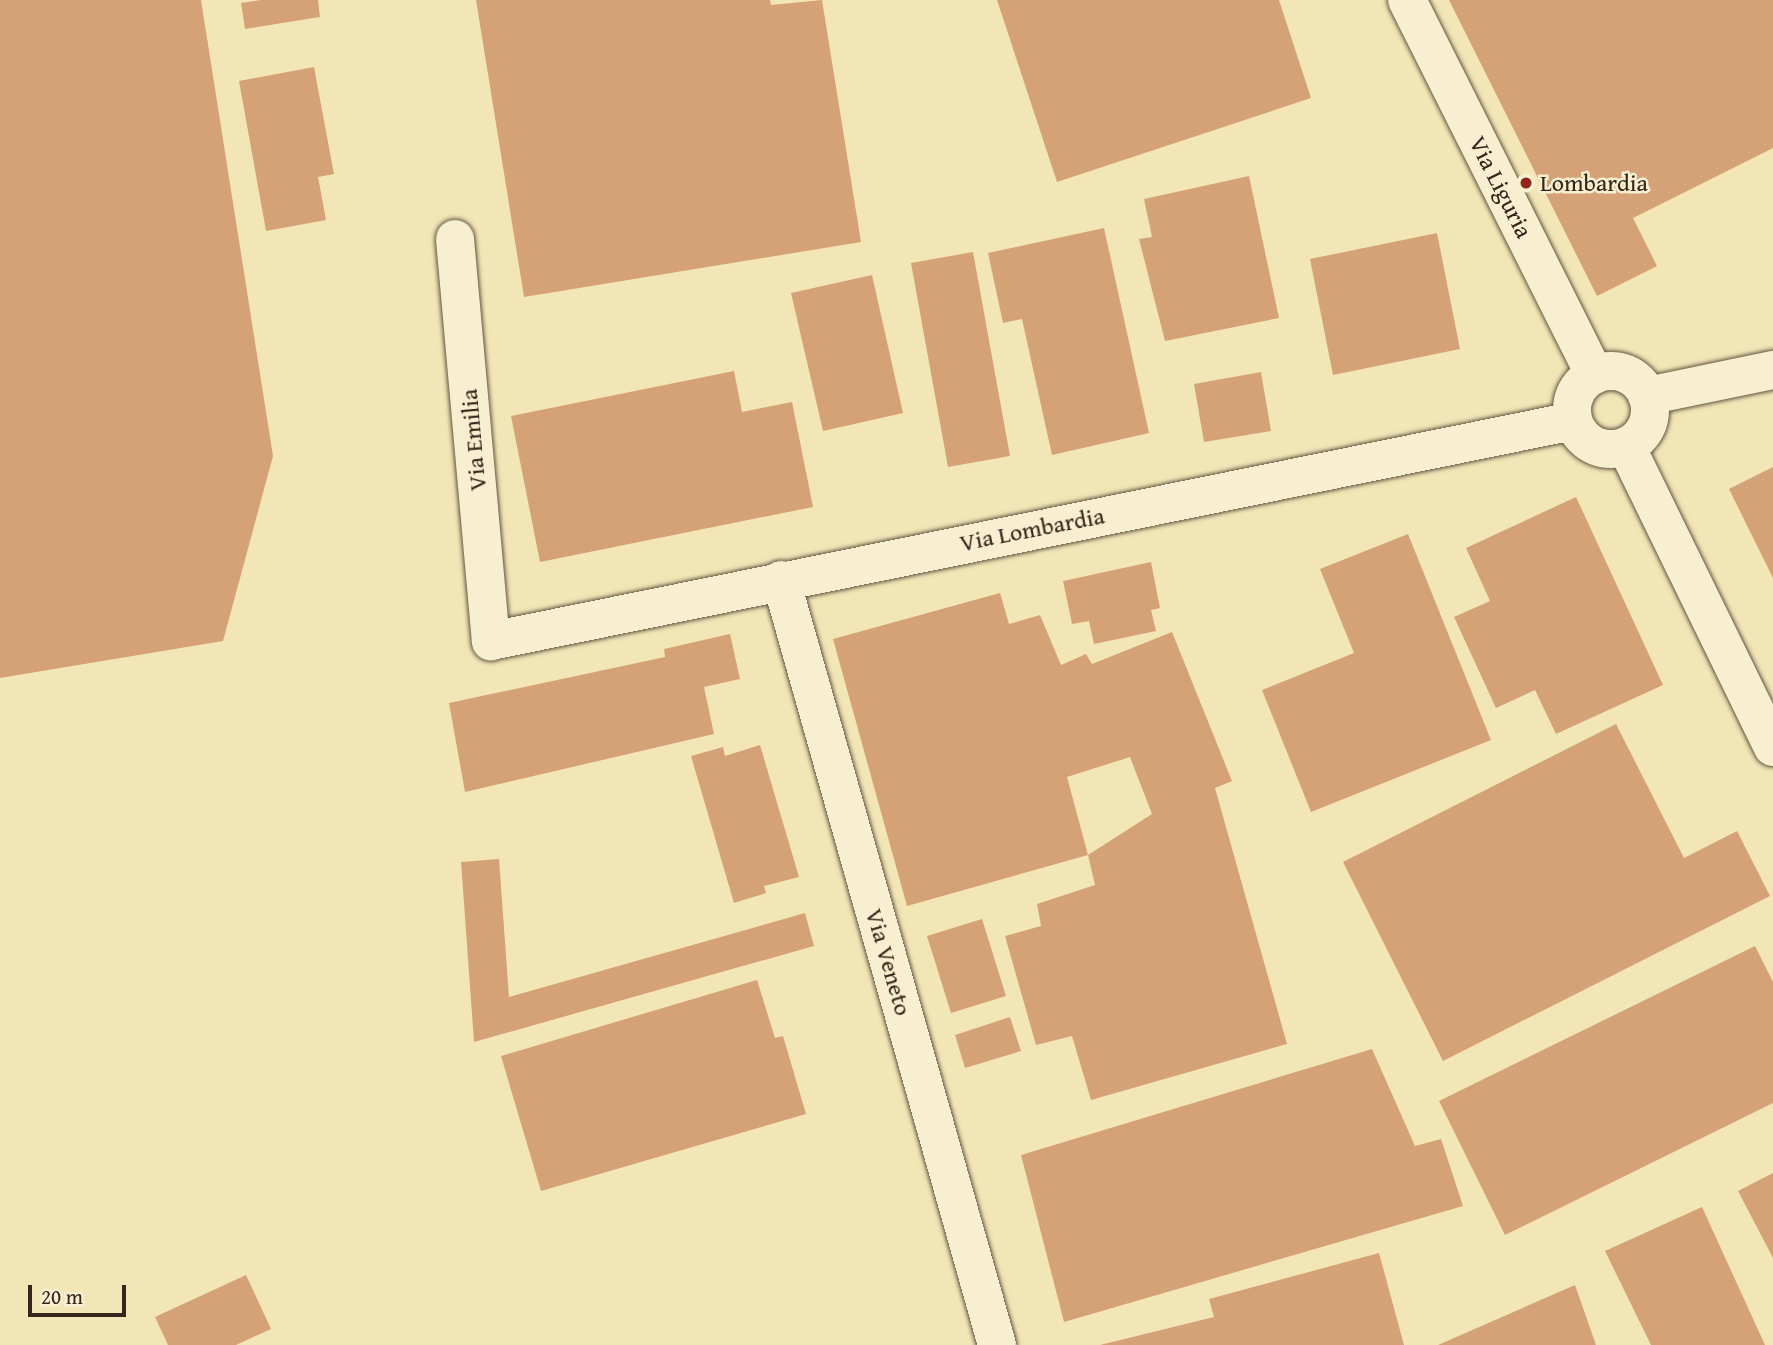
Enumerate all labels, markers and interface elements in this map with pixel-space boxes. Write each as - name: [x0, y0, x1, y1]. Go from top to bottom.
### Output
- street label: Via Liguria: [1463, 131, 1539, 243]
- place label: Lombardia: [1540, 169, 1648, 197]
- marker: Lombardia: [1518, 175, 1534, 191]
- street label: Via Emilia: [454, 388, 492, 492]
- street label: Via Lombardia: [957, 501, 1107, 557]
- street label: Via Veneto: [860, 905, 918, 1019]
- scale bar: [32, 1272, 130, 1316]
- text: 20 m: [41, 1281, 83, 1312]

